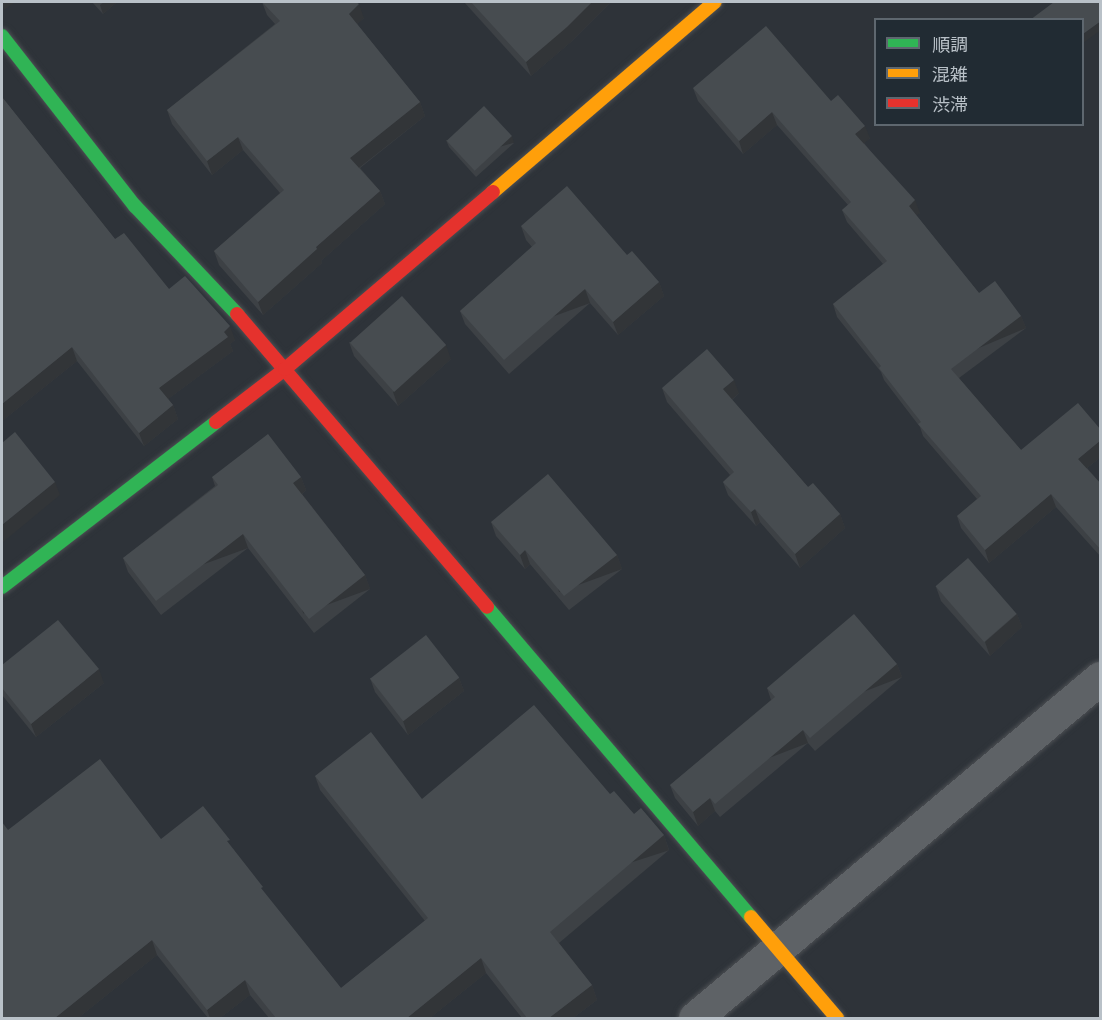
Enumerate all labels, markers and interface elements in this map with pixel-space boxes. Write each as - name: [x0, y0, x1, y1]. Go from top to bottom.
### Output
- legend: [874, 18, 1084, 126]
- text: 順調: [932, 33, 968, 57]
- text: 混雑: [932, 63, 968, 87]
- text: 渋滞: [932, 93, 968, 117]

